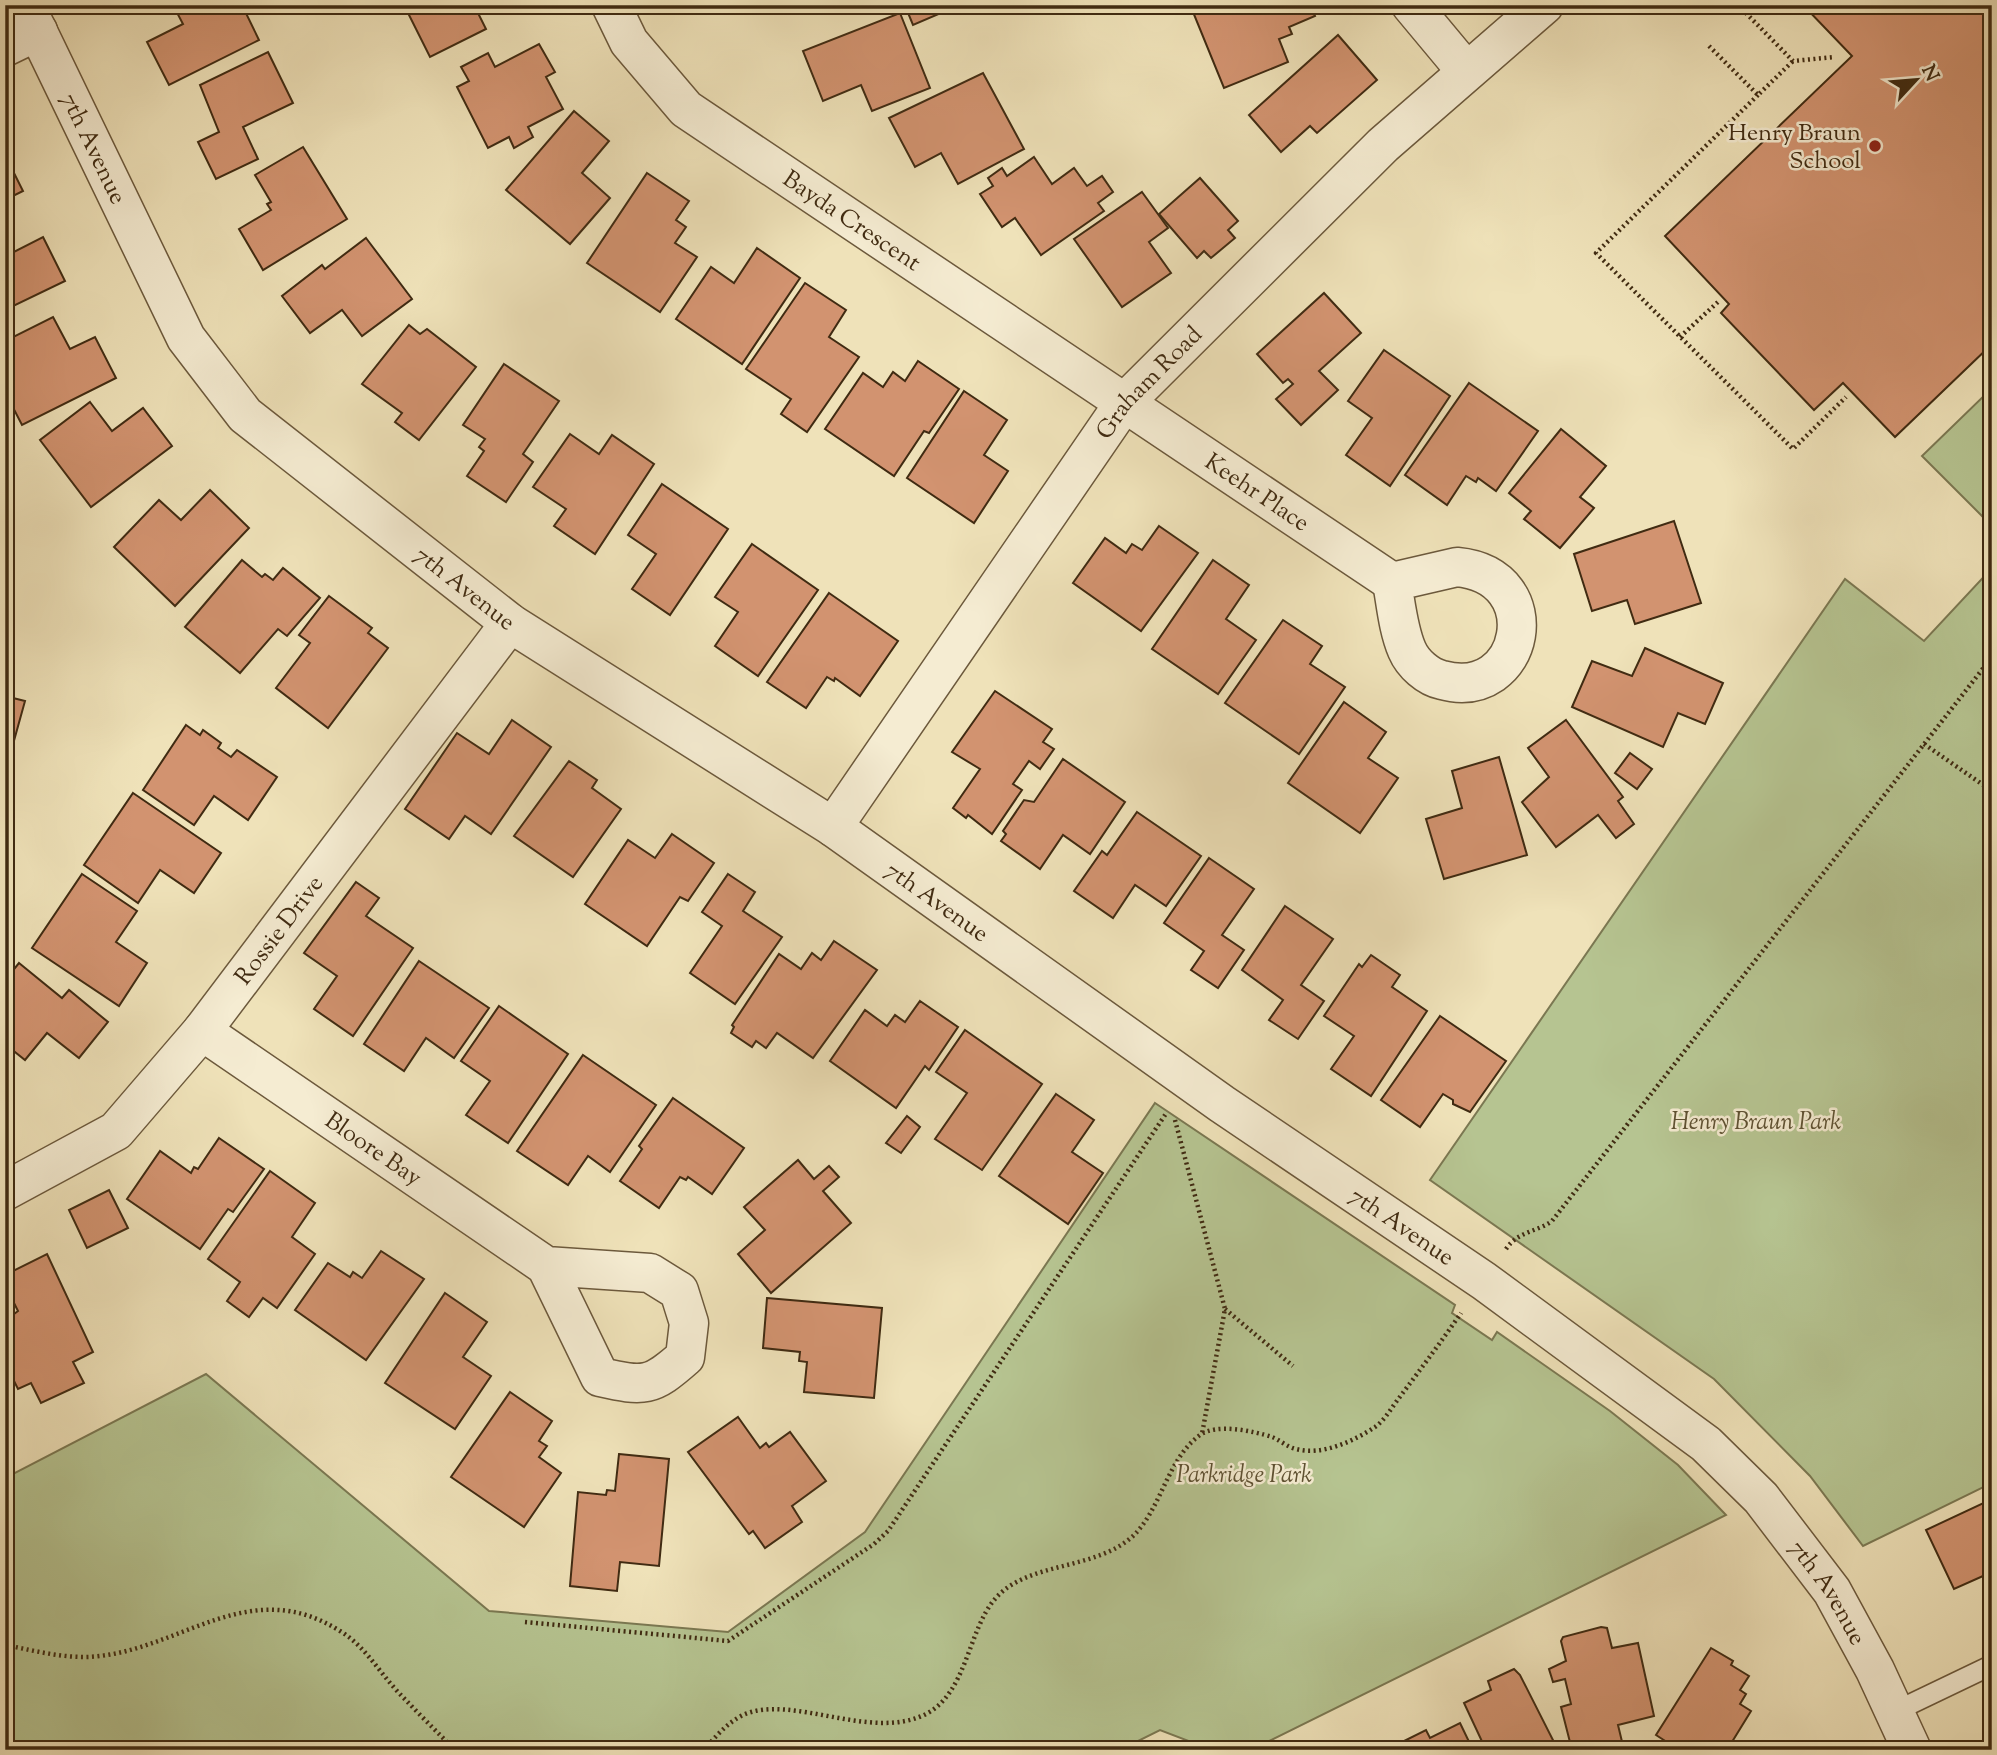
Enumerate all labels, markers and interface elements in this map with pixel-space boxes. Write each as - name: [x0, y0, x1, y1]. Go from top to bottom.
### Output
- north arrow: [1882, 46, 1952, 116]
- text: N: [1914, 61, 1944, 86]
- street label: 7th Avenue: [51, 88, 134, 210]
- place label: Henry Braun School: [1728, 117, 1861, 179]
- marker: Henry Braun School: [1867, 138, 1883, 154]
- street label: Bayda Crescent: [775, 163, 927, 281]
- street label: Graham Road: [1089, 319, 1211, 447]
- street label: Keehr Place: [1197, 446, 1316, 541]
- street label: 7th Avenue: [407, 539, 522, 640]
- street label: 7th Avenue: [878, 854, 995, 952]
- street label: Rossie Drive: [228, 869, 333, 993]
- street label: Bloore Bay: [317, 1105, 428, 1195]
- park label: Henry Braun Park: [1671, 1106, 1841, 1140]
- street label: 7th Avenue: [1342, 1180, 1460, 1275]
- park label: Parkridge Park: [1176, 1459, 1312, 1493]
- street label: 7th Avenue: [1780, 1534, 1873, 1652]

